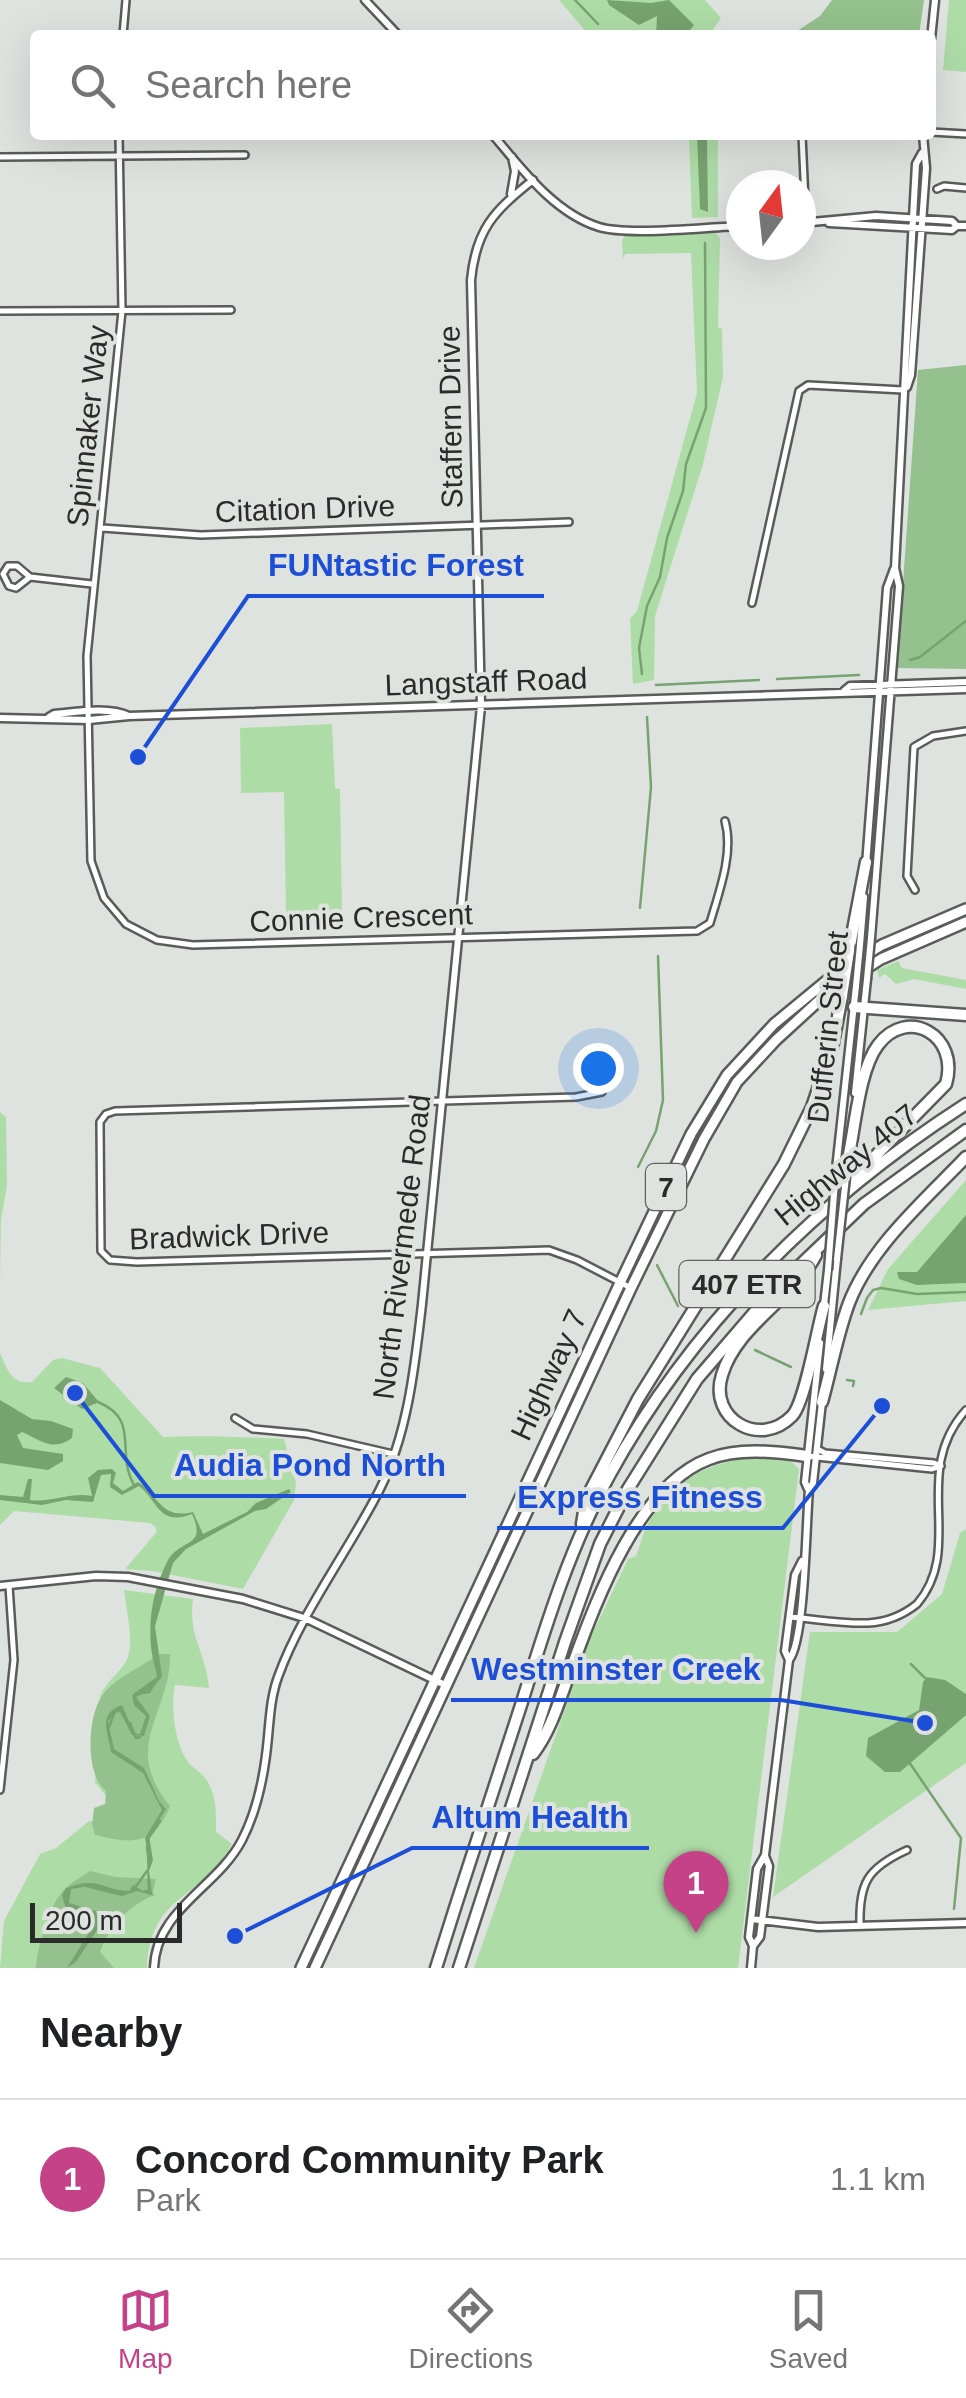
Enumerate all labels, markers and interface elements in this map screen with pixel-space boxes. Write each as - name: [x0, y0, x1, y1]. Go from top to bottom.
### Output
- search box: [30, 30, 936, 140]
- icon: search: [65, 58, 120, 113]
- text: Search here: [145, 64, 352, 106]
- north arrow: [726, 170, 816, 260]
- street label: Spinnaker Way: [61, 324, 114, 528]
- street label: Staffern Drive: [432, 325, 469, 509]
- street label: Citation Drive: [214, 489, 396, 528]
- callout: FUNtastic Forest: [248, 534, 544, 596]
- text: FUNtastic Forest: [268, 547, 524, 583]
- street label: Langstaff Road: [384, 661, 588, 702]
- street label: Connie Crescent: [249, 897, 474, 938]
- street label: Dufferin Street: [801, 929, 854, 1125]
- your location: [573, 1043, 624, 1094]
- street label: North Rivermede Road: [366, 1093, 437, 1401]
- street label: Highway 407: [768, 1097, 923, 1232]
- road number: 7: [646, 1164, 686, 1210]
- street label: Bradwick Drive: [128, 1216, 330, 1255]
- road number: 407 ETR: [680, 1261, 814, 1307]
- street label: Highway 7: [504, 1304, 593, 1445]
- callout: Audia Pond North: [154, 1434, 466, 1496]
- text: Audia Pond North: [174, 1447, 446, 1483]
- callout: Express Fitness: [497, 1466, 783, 1528]
- text: Express Fitness: [517, 1479, 763, 1515]
- callout: Westminster Creek: [451, 1638, 781, 1700]
- text: Westminster Creek: [471, 1651, 761, 1687]
- callout: Altum Health: [412, 1786, 649, 1848]
- text: Altum Health: [431, 1799, 629, 1835]
- pin: 1: [664, 1850, 728, 1933]
- scale bar: [30, 1898, 182, 1942]
- text: 200 m: [45, 1905, 123, 1936]
- text: Nearby: [40, 2009, 182, 2056]
- text: Concord Community Park: [135, 2139, 604, 2181]
- text: 1: [64, 2161, 81, 2197]
- text: 1.1 km: [830, 2161, 926, 2197]
- text: Park: [135, 2182, 201, 2218]
- tab: Map: [118, 2283, 173, 2375]
- tab: Directions: [409, 2283, 533, 2375]
- tab: Saved: [769, 2283, 848, 2375]

